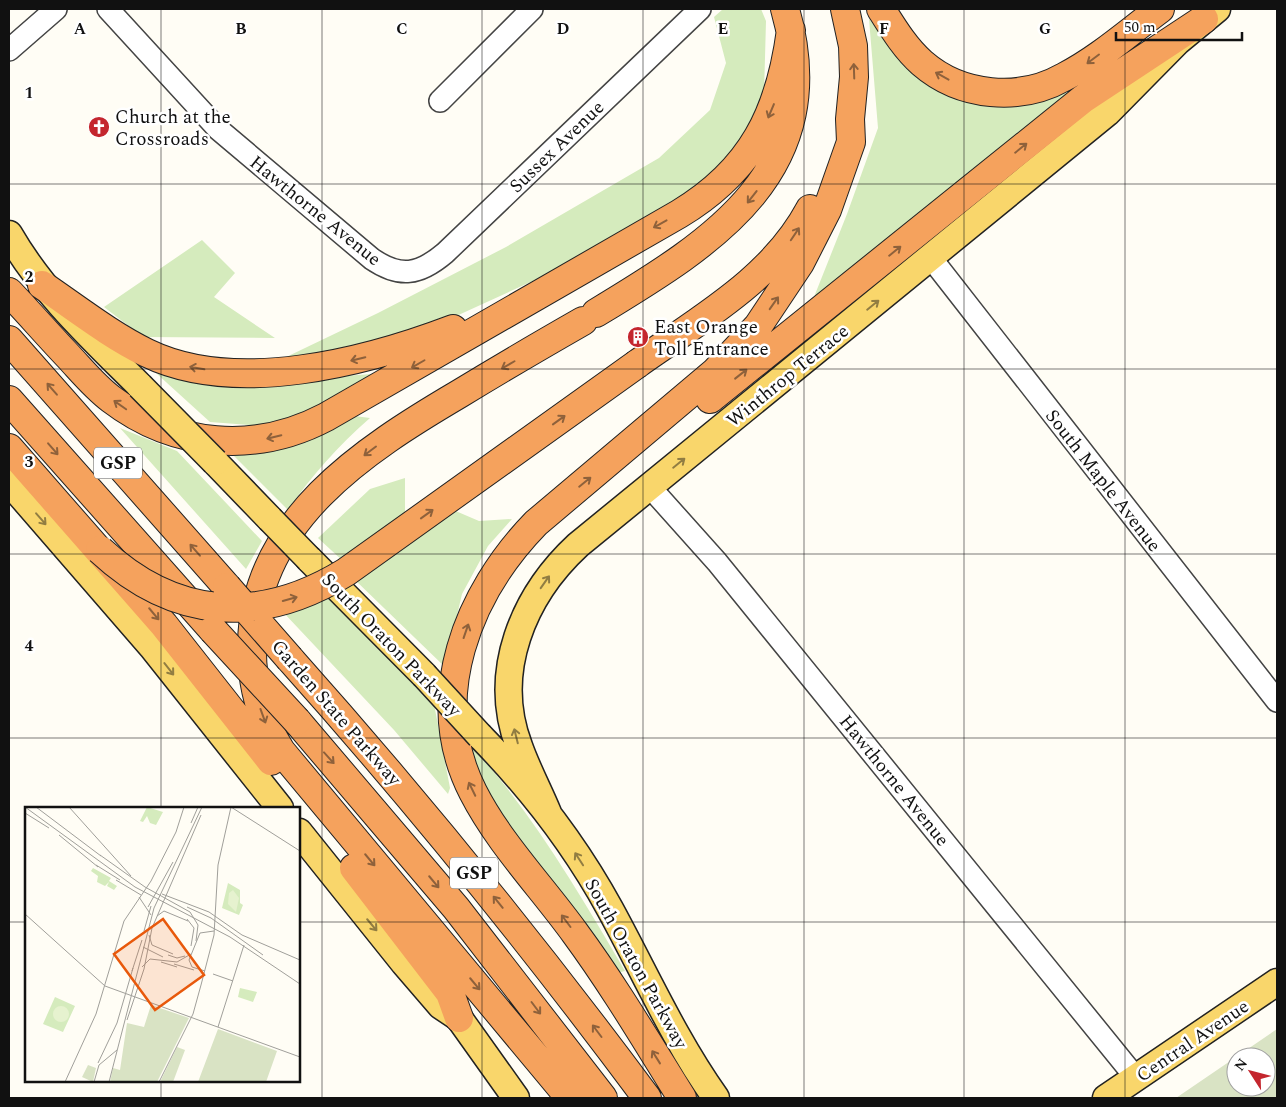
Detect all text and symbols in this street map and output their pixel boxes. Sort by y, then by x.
scale bar [1116,10,1242,42]
text: 50 m [1124,16,1156,39]
text: A [74,17,87,41]
text: B [235,17,247,41]
text: C [396,17,408,41]
text: D [557,17,570,41]
text: E [718,17,728,41]
text: F [879,17,889,41]
text: G [1039,17,1051,41]
one-way arrow [1086,54,1100,64]
one-way arrow [849,63,859,80]
one-way arrow [934,71,949,81]
text: 1 [25,81,33,105]
street label: Sussex Avenue [503,94,611,200]
place label: Church at the Crossroads [115,103,231,154]
one-way arrow [766,103,775,118]
church icon: Church at the Crossroads [87,115,111,139]
one-way arrow [1014,143,1027,154]
street label: Hawthorne Avenue [243,149,387,274]
one-way arrow [746,190,757,203]
one-way arrow [654,220,668,230]
one-way arrow [790,227,800,241]
one-way arrow [888,245,901,256]
text: 2 [25,265,34,289]
one-way arrow [769,296,779,310]
one-way arrow [866,300,879,311]
place label: East Orange Toll Entrance [654,313,769,364]
street label: Winthrop Terrace [720,318,856,435]
building icon: East Orange Toll Entrance [626,325,650,349]
one-way arrow [351,355,367,364]
one-way arrow [411,360,426,369]
one-way arrow [501,361,515,371]
one-way arrow [189,363,205,373]
one-way arrow [734,369,747,380]
one-way arrow [47,383,58,396]
one-way arrow [113,400,127,410]
street label: South Maple Avenue [1038,403,1168,559]
one-way arrow [552,415,566,425]
one-way arrow [266,433,282,442]
one-way arrow [47,443,58,456]
one-way arrow [364,445,377,456]
road number: GSP [94,448,142,478]
text: 3 [25,450,34,474]
one-way arrow [672,457,685,468]
one-way arrow [578,476,591,487]
one-way arrow [420,509,433,520]
one-way arrow [35,512,47,525]
one-way arrow [189,544,201,557]
street label: South Oraton Parkway [314,566,468,724]
one-way arrow [540,575,550,589]
one-way arrow [281,594,297,604]
one-way arrow [149,607,160,620]
one-way arrow [461,623,471,639]
street label: Garden State Parkway [264,633,408,793]
text: 4 [25,634,34,658]
one-way arrow [164,662,175,675]
one-way arrow [259,708,268,723]
street label: Hawthorne Avenue [831,709,956,853]
one-way arrow [511,728,520,744]
one-way arrow [323,751,335,764]
one-way arrow [467,782,477,797]
inset map [25,807,300,1082]
one-way arrow [574,852,584,866]
one-way arrow [365,853,376,866]
road number: GSP [450,858,498,888]
street label: South Oraton Parkway [577,873,695,1055]
one-way arrow [429,875,440,888]
one-way arrow [492,896,503,909]
one-way arrow [561,915,572,928]
one-way arrow [367,919,378,932]
one-way arrow [469,977,480,990]
street label: Central Avenue [1130,993,1255,1090]
one-way arrow [531,1001,541,1015]
one-way arrow [591,1025,602,1038]
north arrow [1226,1047,1276,1097]
one-way arrow [651,1050,661,1064]
text: N [1229,1054,1253,1075]

